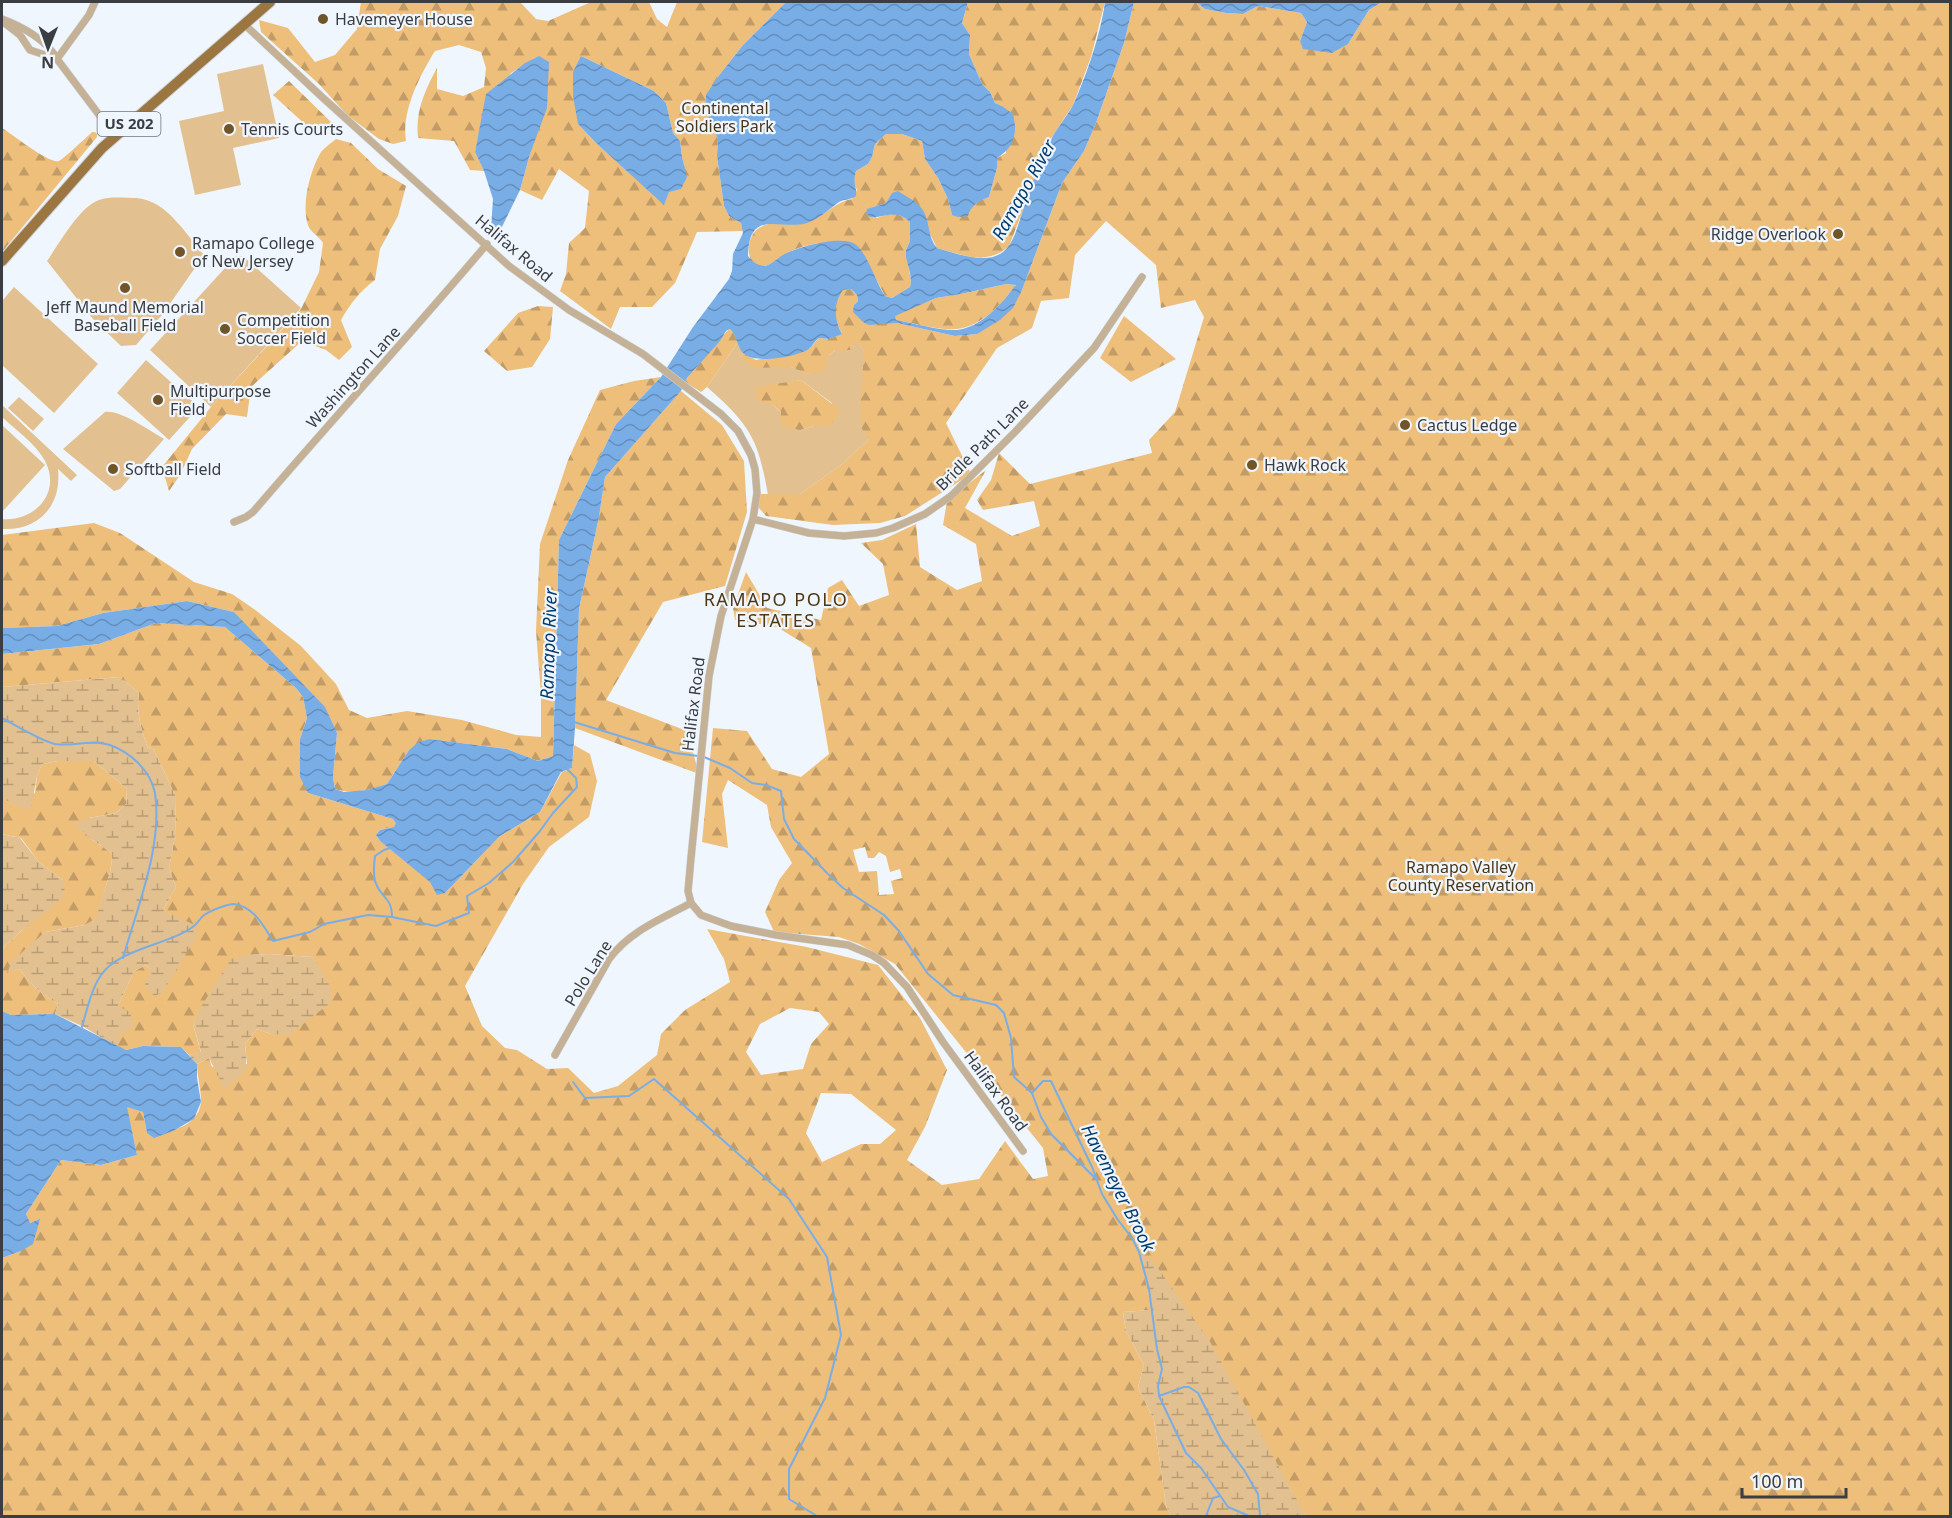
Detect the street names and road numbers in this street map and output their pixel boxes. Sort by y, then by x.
road number: US 202 [98,112,160,136]
street label: Halifax Road [471,209,557,287]
street label: Washington Lane [301,321,405,433]
street label: Bridle Path Lane [931,393,1033,495]
street label: Halifax Road [676,656,710,752]
street label: Polo Lane [559,936,617,1010]
street label: Halifax Road [959,1046,1033,1136]

